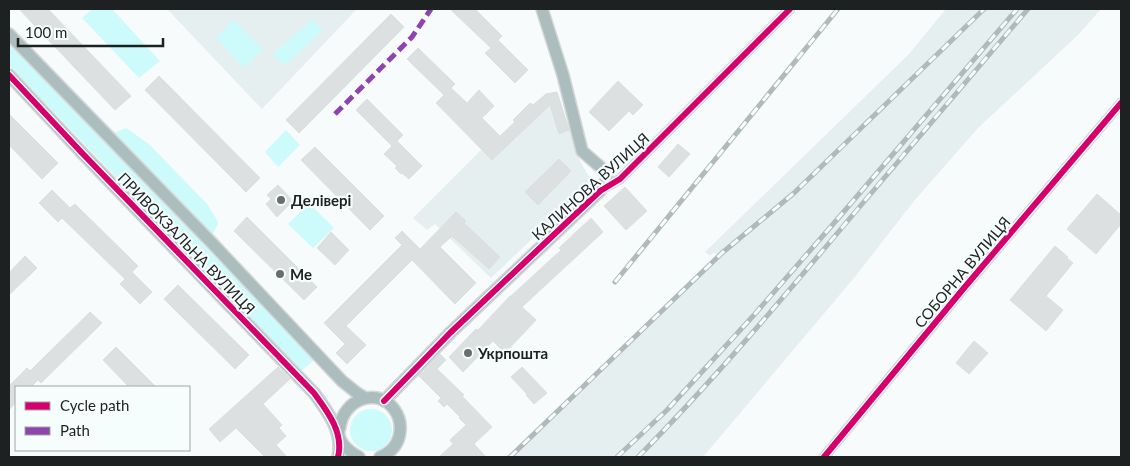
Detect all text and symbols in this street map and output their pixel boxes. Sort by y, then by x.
scale bar [18,15,162,47]
text: 100 m [25,23,67,41]
street label: КАЛИНОВА ВУЛИЦЯ [528,129,652,243]
street label: ПРИВОКЗАЛЬНА ВУЛИЦЯ [115,169,259,317]
place label: Делівері [291,191,352,209]
marker: Делівері [275,194,287,206]
street label: СОБОРНА ВУЛИЦЯ [910,213,1014,331]
place label: Me [290,265,312,283]
marker: Me [274,268,286,280]
place label: Укрпошта [477,344,548,362]
marker: Укрпошта [462,347,474,359]
legend [15,386,190,451]
text: Cycle path [60,396,129,414]
text: Path [60,421,90,439]

